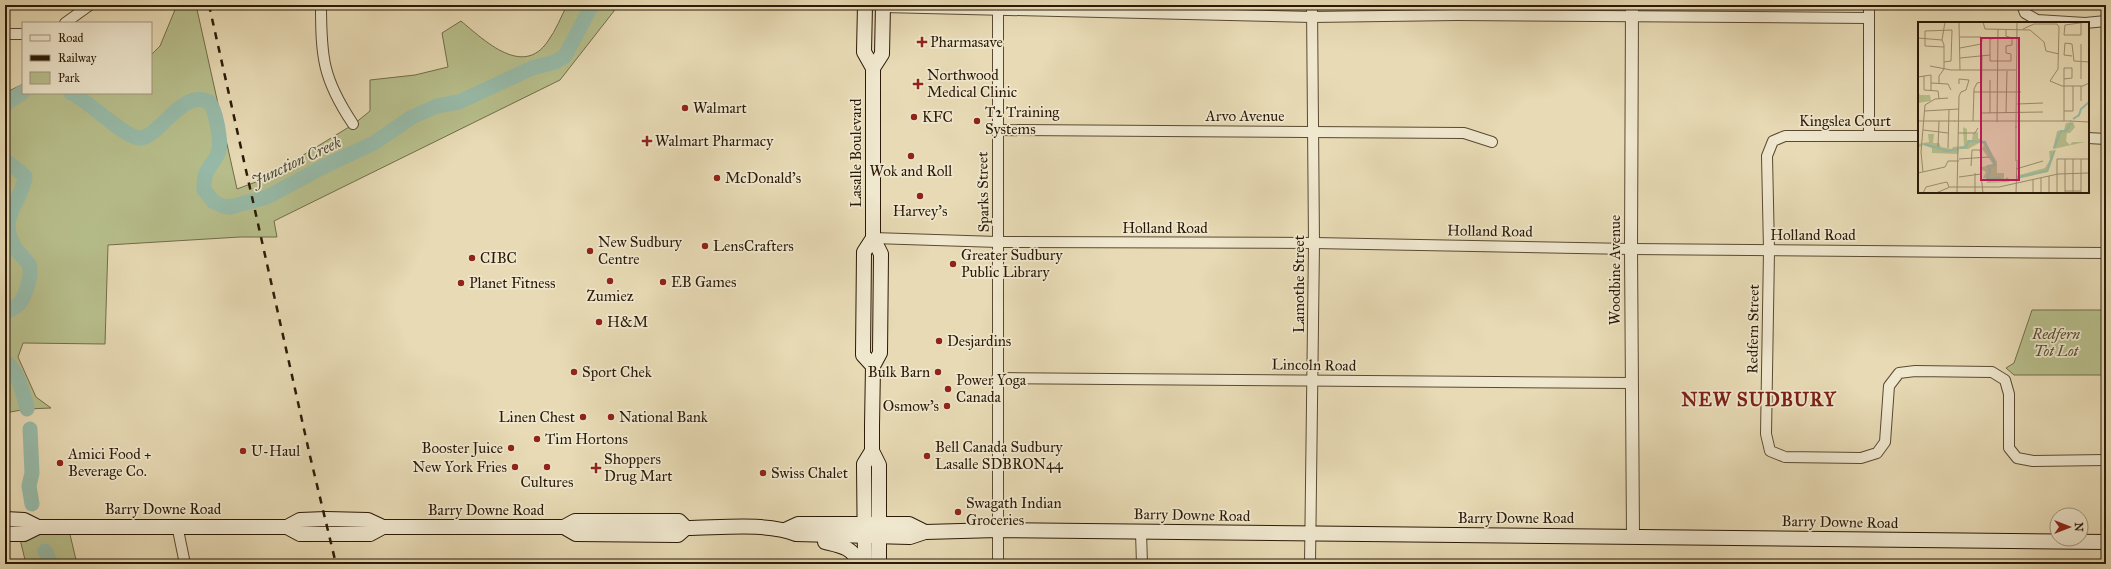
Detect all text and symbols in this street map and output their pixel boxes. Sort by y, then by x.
legend [22,22,152,94]
inset map [1918,22,2089,193]
text: Road [58,31,84,45]
place label: Pharmasave [930,33,1003,51]
marker: Pharmasave [917,37,927,47]
text: Railway [58,51,97,65]
place label: Northwood Medical Clinic [927,66,1017,101]
text: Park [58,71,80,85]
marker: Northwood Medical Clinic [912,78,924,90]
street label: Lasalle Boulevard [847,98,865,208]
place label: Walmart [693,99,747,117]
marker: Walmart [680,103,690,113]
place label: T2 Training Systems [985,103,1060,138]
street label: Arvo Avenue [1205,107,1284,125]
place label: KFC [922,108,953,126]
marker: KFC [909,112,919,122]
street label: Kingslea Court [1799,112,1892,130]
marker: T2 Training Systems [972,116,982,126]
water label: Junction Creek [247,132,344,191]
place label: Walmart Pharmacy [655,132,774,150]
marker: Walmart Pharmacy [642,136,652,146]
marker: Wok and Roll [906,151,916,161]
street label: Sparks Street [973,151,993,233]
place label: Wok and Roll [870,162,953,180]
place label: McDonald's [725,169,801,187]
marker: McDonald's [712,173,722,183]
marker: Harvey's [915,191,925,201]
place label: Harvey's [893,202,947,220]
street label: Woodbine Avenue [1606,215,1624,325]
street label: Holland Road [1122,219,1208,237]
street label: Holland Road [1447,221,1533,241]
street label: Holland Road [1770,226,1856,244]
place label: New Sudbury Centre [598,233,683,268]
street label: Lamothe Street [1290,234,1308,333]
place label: LensCrafters [713,237,794,255]
marker: LensCrafters [700,241,710,251]
marker: New Sudbury Centre [585,246,595,256]
place label: Greater Sudbury Public Library [961,246,1063,281]
place label: CIBC [480,249,517,267]
marker: CIBC [467,253,477,263]
marker: Greater Sudbury Public Library [948,259,958,269]
place label: EB Games [671,273,736,291]
place label: Planet Fitness [469,274,555,292]
marker: Zumiez [605,276,615,286]
marker: EB Games [658,277,668,287]
marker: Planet Fitness [456,278,466,288]
street label: Redfern Street [1743,283,1763,374]
place label: Zumiez [586,287,634,305]
place label: H&M [607,313,648,331]
marker: H&M [594,317,604,327]
park label: Redfern Tot Lot [2031,325,2080,360]
place label: Desjardins [947,332,1011,350]
marker: Desjardins [934,336,944,346]
street label: Lincoln Road [1272,355,1357,375]
place label: Sport Chek [582,363,652,381]
place label: Bulk Barn [868,363,930,381]
marker: Sport Chek [569,367,579,377]
marker: Bulk Barn [933,367,943,377]
place label: Power Yoga Canada [956,371,1027,406]
marker: Power Yoga Canada [943,384,953,394]
district label: NEW SUDBURY [1681,388,1837,411]
place label: Osmow's [883,397,939,415]
marker: Osmow's [942,401,952,411]
place label: Linen Chest [499,408,576,426]
place label: National Bank [619,408,708,426]
marker: Linen Chest [578,412,588,422]
marker: National Bank [606,412,616,422]
place label: Tim Hortons [545,430,628,448]
marker: Tim Hortons [532,434,542,444]
place label: Bell Canada Sudbury Lasalle SDBRON44 [935,438,1064,473]
place label: Booster Juice [421,439,503,458]
place label: U-Haul [251,442,301,460]
marker: Booster Juice [506,443,516,453]
place label: Amici Food + Beverage Co. [67,445,152,480]
marker: U-Haul [238,446,248,456]
place label: Shoppers Drug Mart [604,450,673,485]
marker: Bell Canada Sudbury Lasalle SDBRON44 [922,451,932,461]
marker: Amici Food + Beverage Co. [55,458,65,468]
place label: New York Fries [413,458,507,476]
marker: New York Fries [510,462,520,472]
marker: Cultures [542,462,552,472]
marker: Shoppers Drug Mart [591,463,601,473]
place label: Swiss Chalet [771,464,849,482]
marker: Swiss Chalet [758,468,768,478]
place label: Cultures [521,473,573,491]
place label: Swagath Indian Groceries [966,494,1062,529]
street label: Barry Downe Road [105,500,222,518]
street label: Barry Downe Road [428,501,545,519]
street label: Barry Downe Road [1134,505,1251,525]
marker: Swagath Indian Groceries [953,507,963,517]
north arrow [2049,507,2089,547]
street label: Barry Downe Road [1458,509,1575,527]
street label: Barry Downe Road [1782,512,1899,532]
text: N [2072,522,2085,532]

